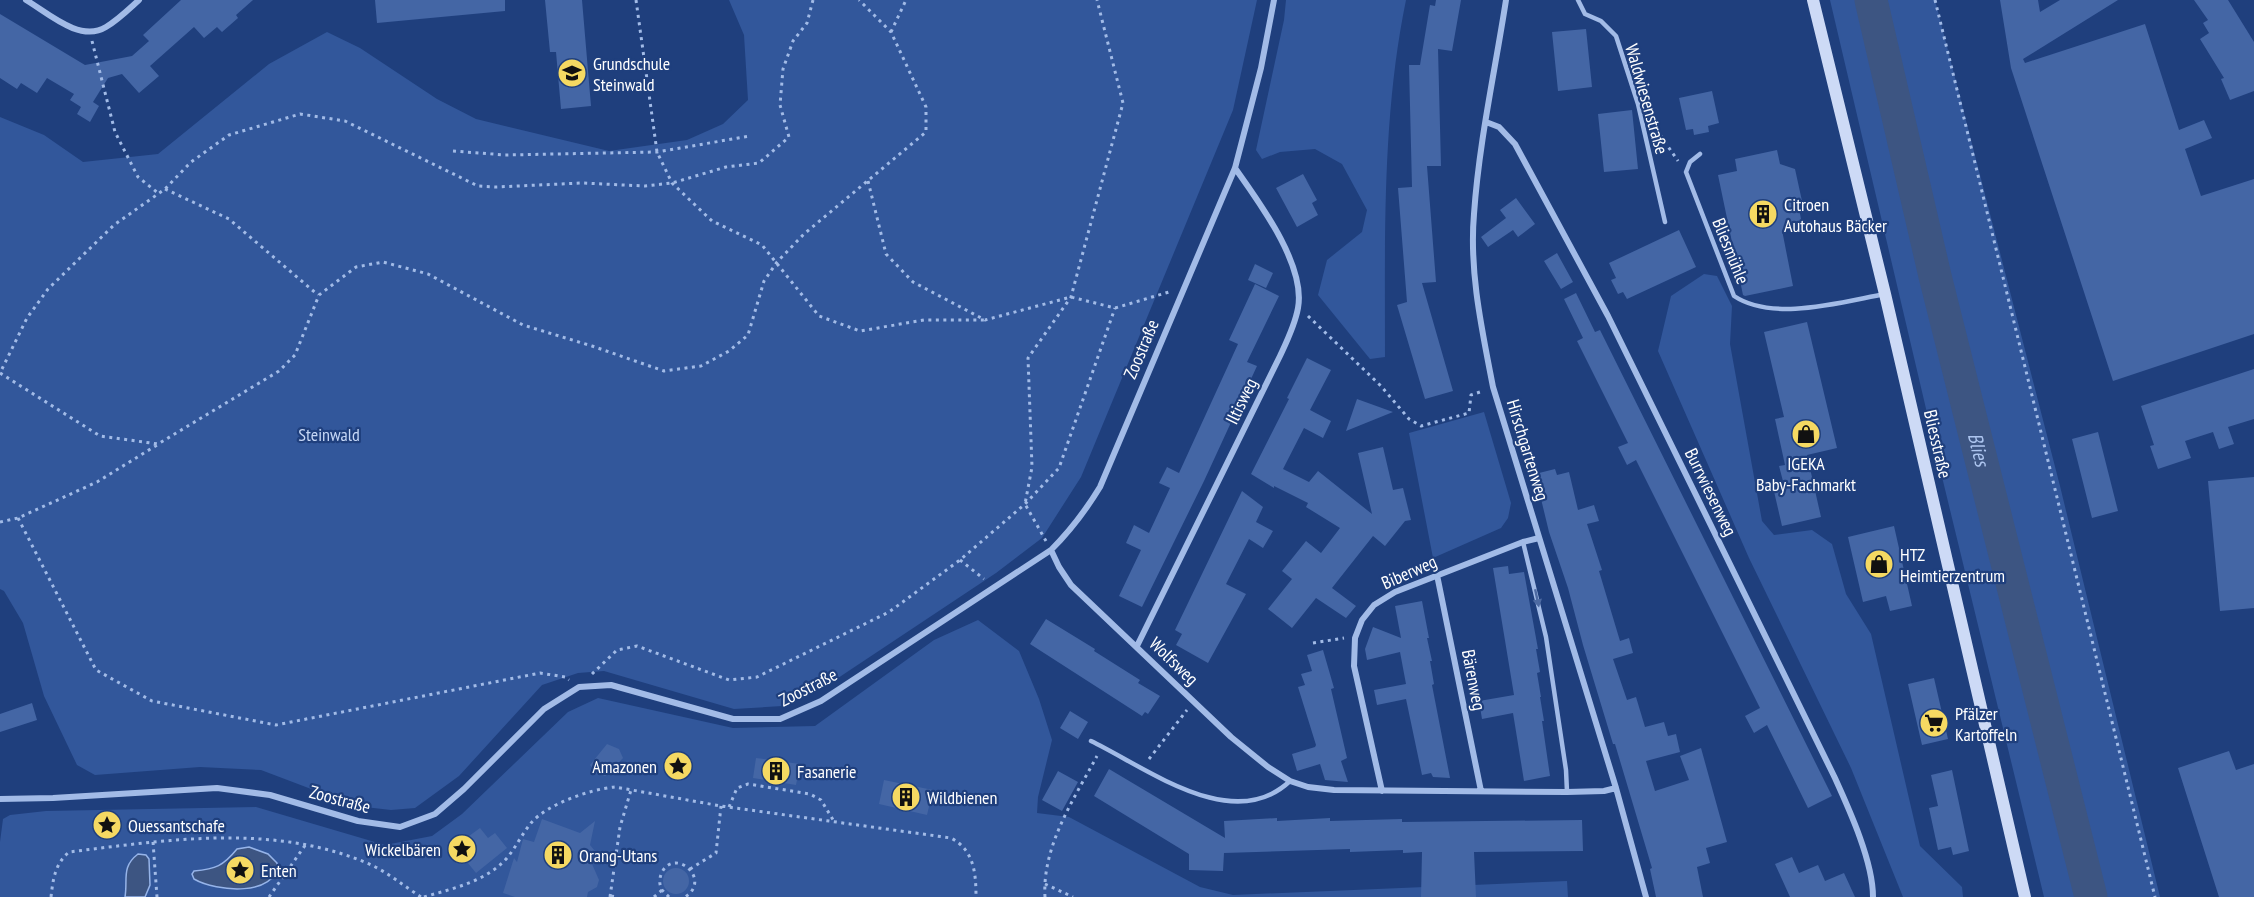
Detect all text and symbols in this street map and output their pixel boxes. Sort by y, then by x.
street label: Waldwiesenstraße [1620,41,1674,157]
place label: Grundschule Steinwald [593,52,670,96]
school or university icon: Grundschule Steinwald [556,57,588,89]
place label: Citroen Autohaus Bäcker [1784,193,1887,237]
building icon: Citroen Autohaus Bäcker [1747,198,1779,230]
street label: Bliesmühle [1707,215,1755,287]
street label: Zoostraße [1118,316,1164,382]
street label: Iltisweg [1220,374,1262,428]
street label: Hirschgartenweg [1502,396,1554,504]
street label: Bliesstraße [1919,408,1957,480]
shop icon: IGEKA Baby-Fachmarkt [1790,418,1822,450]
park label: Steinwald [298,423,360,446]
water label: Blies [1962,430,1996,471]
street label: Burrwiesenweg [1680,444,1742,540]
place label: IGEKA Baby-Fachmarkt [1756,452,1856,496]
place label: HTZ Heimtierzentrum [1900,543,2005,587]
shop icon: HTZ Heimtierzentrum [1863,548,1895,580]
street label: Biberweg [1378,550,1440,594]
one-way arrow [1533,589,1543,608]
street label: Wolfsweg [1145,632,1203,690]
street label: Bärenweg [1457,648,1491,712]
street label: Zoostraße [775,663,841,711]
place label: Pfälzer Kartoffeln [1955,702,2017,746]
supermarket icon: Pfälzer Kartoffeln [1918,707,1950,739]
place icon: Amazonen [662,750,694,782]
place label: Amazonen [592,755,657,778]
building icon: Fasanerie [760,755,792,787]
place label: Fasanerie [797,760,857,783]
street label: Zoostraße [307,780,373,818]
building icon: Wildbienen [890,781,922,813]
place label: Wildbienen [927,786,997,809]
place icon: Ouessantschafe [91,809,123,841]
place label: Ouessantschafe [128,814,225,837]
place icon: Wickelbären [446,833,478,865]
place label: Wickelbären [365,838,441,861]
building icon: Orang-Utans [542,839,574,871]
place label: Orang-Utans [579,844,657,867]
place icon: Enten [224,854,256,886]
place label: Enten [261,859,297,882]

